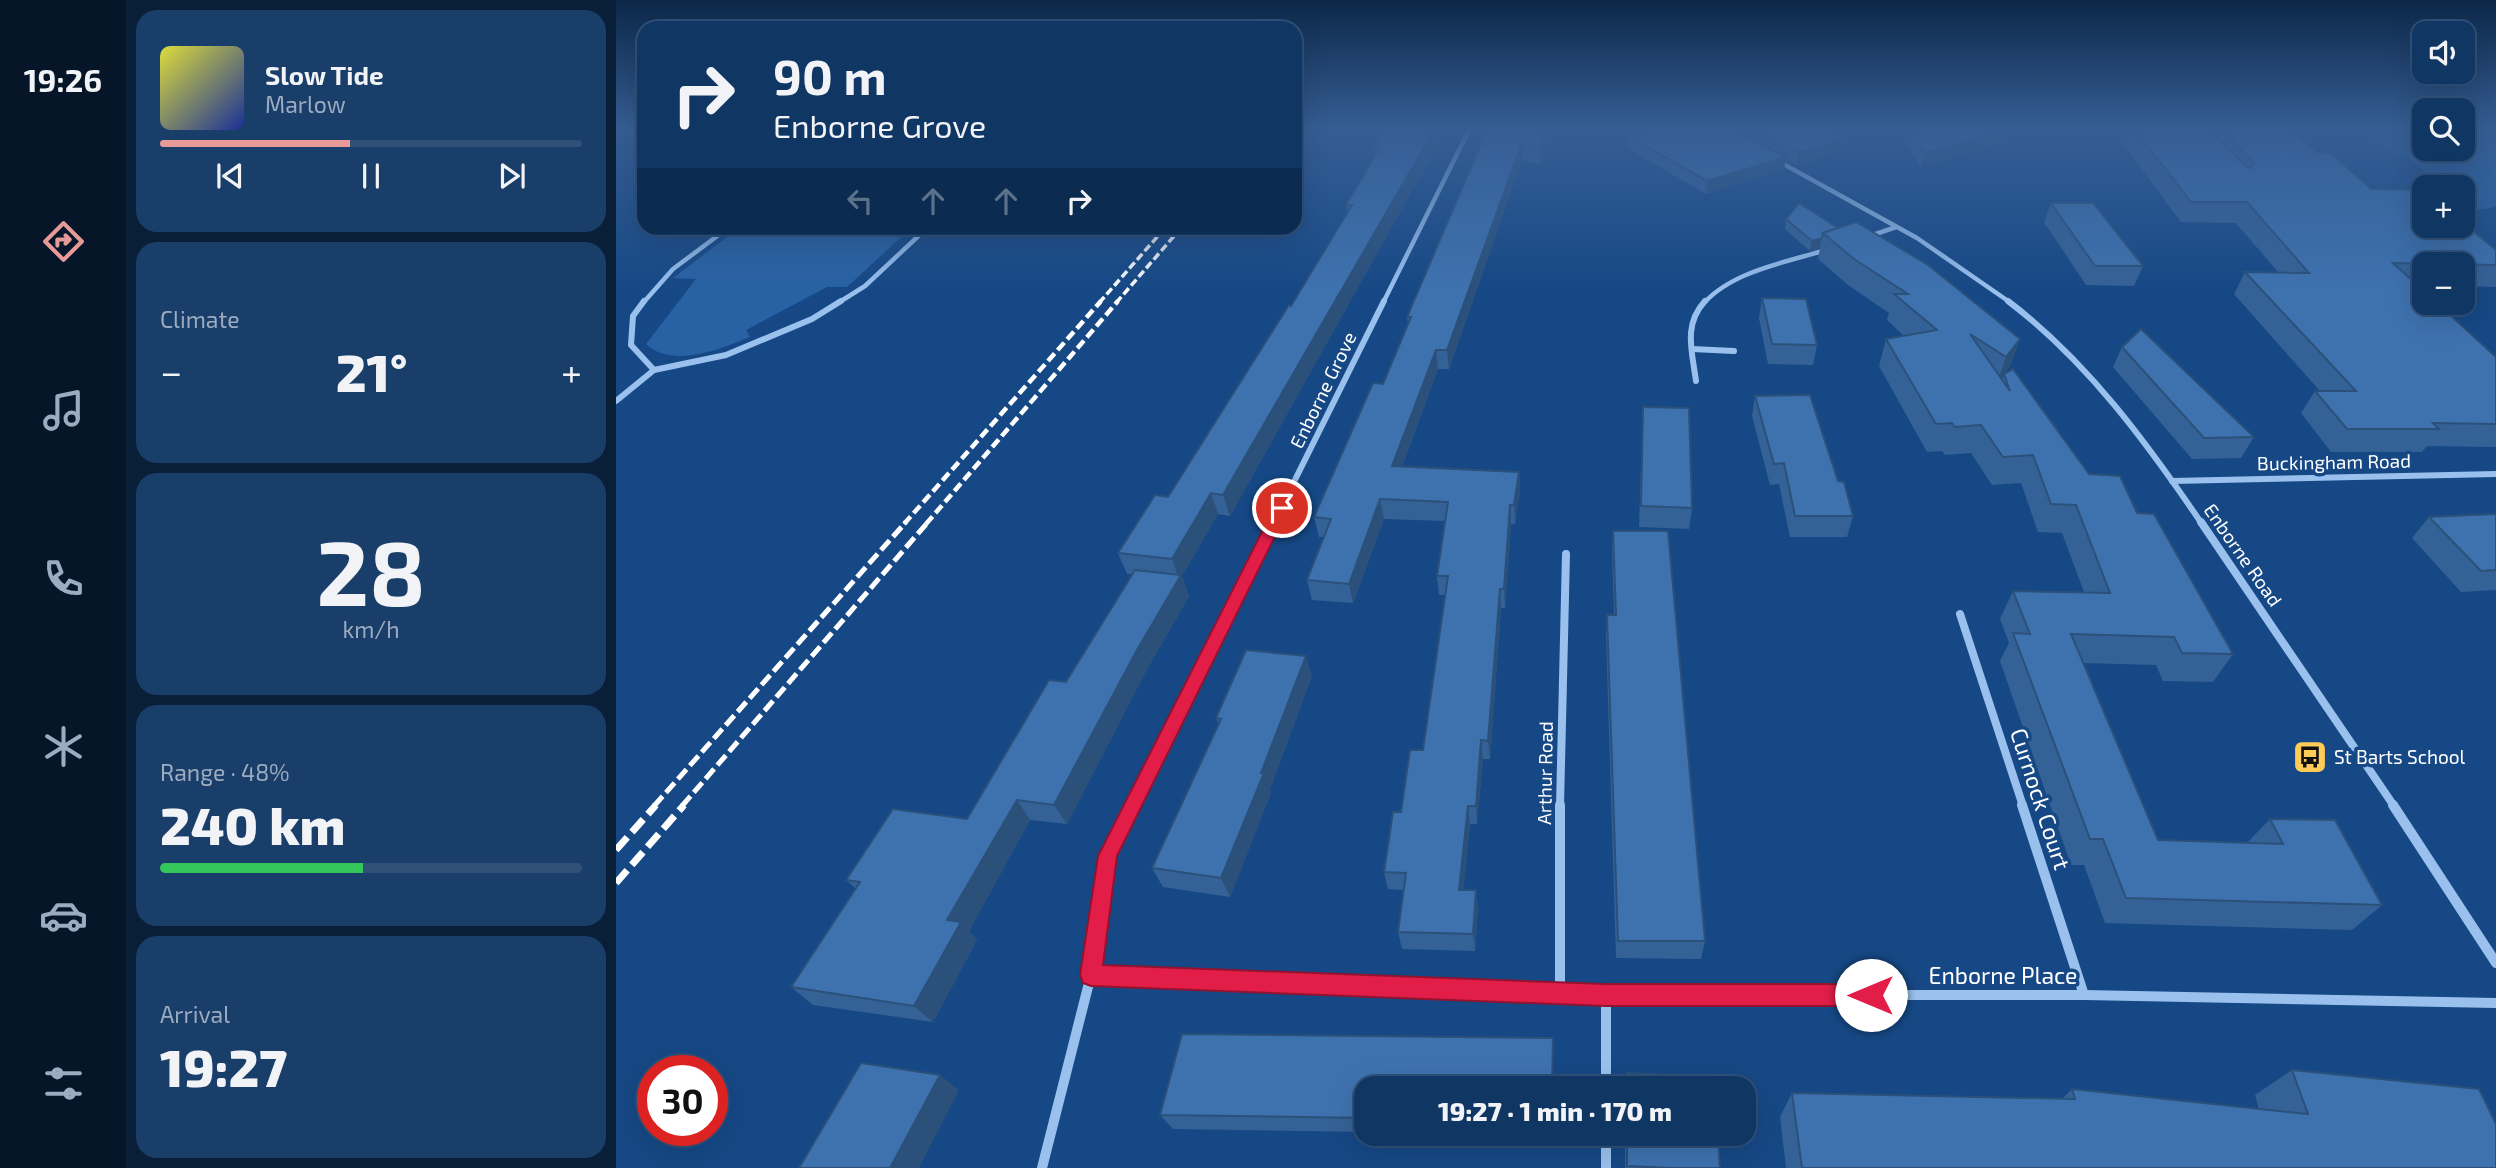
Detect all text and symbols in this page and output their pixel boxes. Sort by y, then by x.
map controls [2412,21,2475,315]
button: sound [2412,21,2475,84]
text: 90 m [773,46,887,105]
icon: right [658,49,749,140]
text: Slow Tide [265,59,384,90]
text: 19:26 [24,60,102,98]
text: Marlow [265,90,346,118]
button: search [2412,98,2475,161]
text: Enborne Grove [773,106,986,144]
icon: previous [211,157,249,195]
icon: pause [352,157,390,195]
icon: next [493,157,531,195]
button: + [2412,175,2475,238]
icon: left [841,182,879,220]
icon: ahead [914,182,952,220]
icon: ahead [987,182,1025,220]
icon: right [1060,182,1098,220]
icon: directions [39,217,88,266]
button: − [2412,252,2475,315]
text: Climate [160,305,240,333]
street label: Enborne Grove [1284,328,1361,452]
text: 21° [336,340,407,402]
text: − [160,348,182,394]
text: + [561,348,582,394]
icon: music [39,386,88,435]
street label: Buckingham Road [2257,449,2411,474]
pin [1252,478,1312,538]
icon: arrive [1263,489,1301,527]
street label: Enborne Road [2200,499,2287,611]
text: 28 [316,515,426,624]
icon: phone [39,554,88,603]
text: km/h [342,615,400,643]
street label: Arthur Road [1532,721,1557,825]
icon: climate [39,722,88,771]
street label: Curnock Court [2005,724,2077,873]
bus stop icon: St Barts School [2291,738,2329,776]
place label: St Barts School [2334,745,2466,768]
text: Range · 48% [160,758,290,786]
text: 240 km [160,793,346,855]
icon: car [39,891,88,940]
position arrow [1834,958,1908,1032]
street label: Enborne Place [1929,961,2077,989]
text: Arrival [160,1000,230,1028]
text: 19:27 [160,1035,287,1097]
speed limit sign: 30 [637,1055,728,1146]
icon: filters [39,1059,88,1108]
text: 19:27 · 1 min · 170 m [1438,1095,1672,1126]

